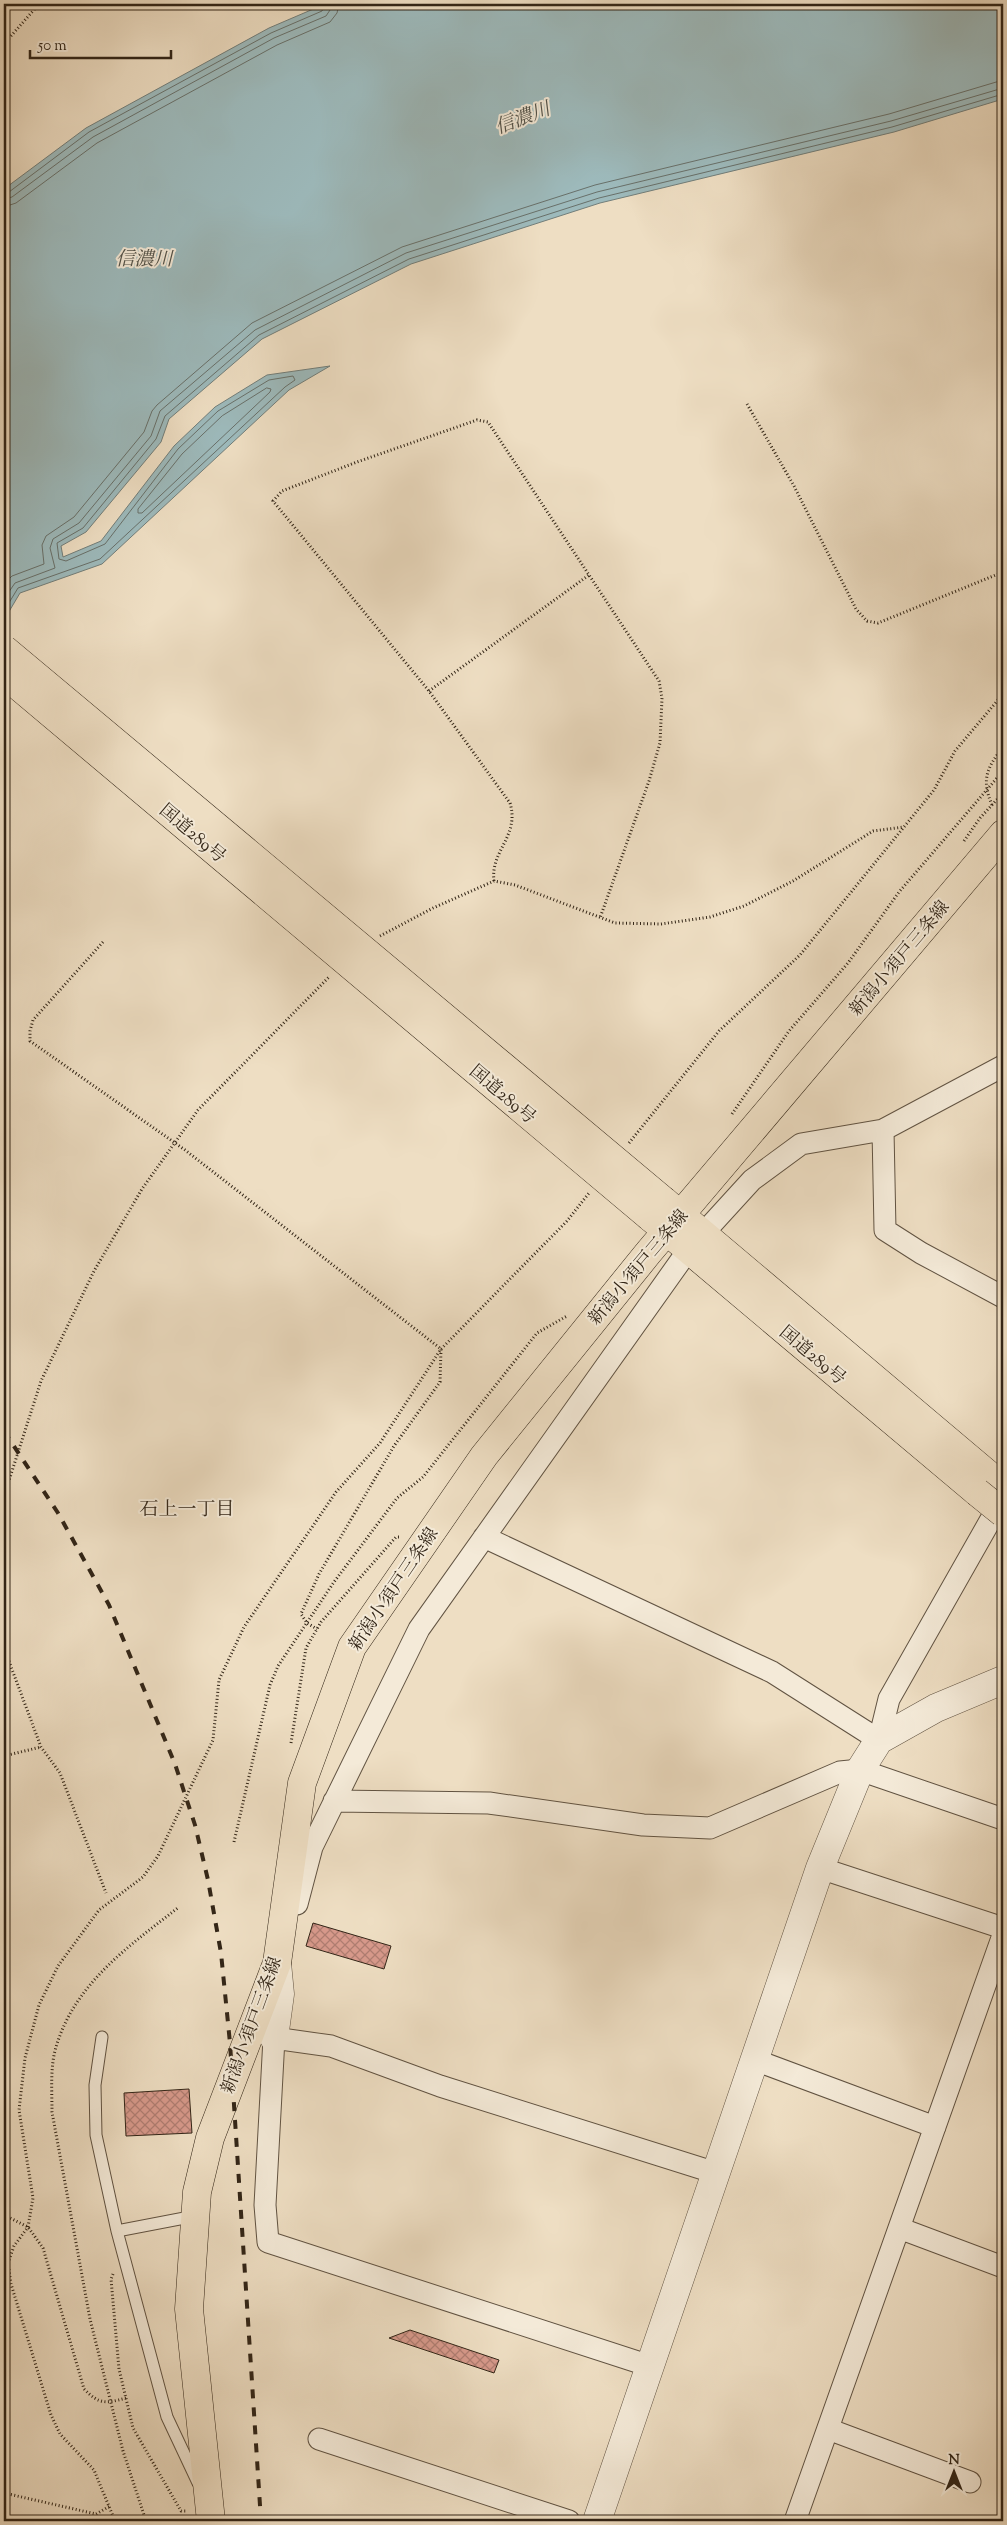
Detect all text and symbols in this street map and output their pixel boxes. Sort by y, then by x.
scale bar [30,28,171,60]
text: 50 m [37,36,67,57]
water label: 信濃川 [491,96,556,142]
water label: 信濃川 [115,247,174,274]
street label: 国道289号 [153,799,231,870]
street label: 新潟小須戸三条線 [844,896,957,1023]
street label: 国道289号 [463,1060,541,1131]
street label: 新潟小須戸三条線 [583,1205,696,1332]
street label: 国道289号 [773,1321,851,1392]
district label: 石上一丁目 [139,1497,235,1524]
street label: 新潟小須戸三条線 [344,1523,446,1657]
street label: 新潟小須戸三条線 [216,1954,290,2098]
north arrow [930,2448,980,2498]
text: N [948,2451,960,2471]

